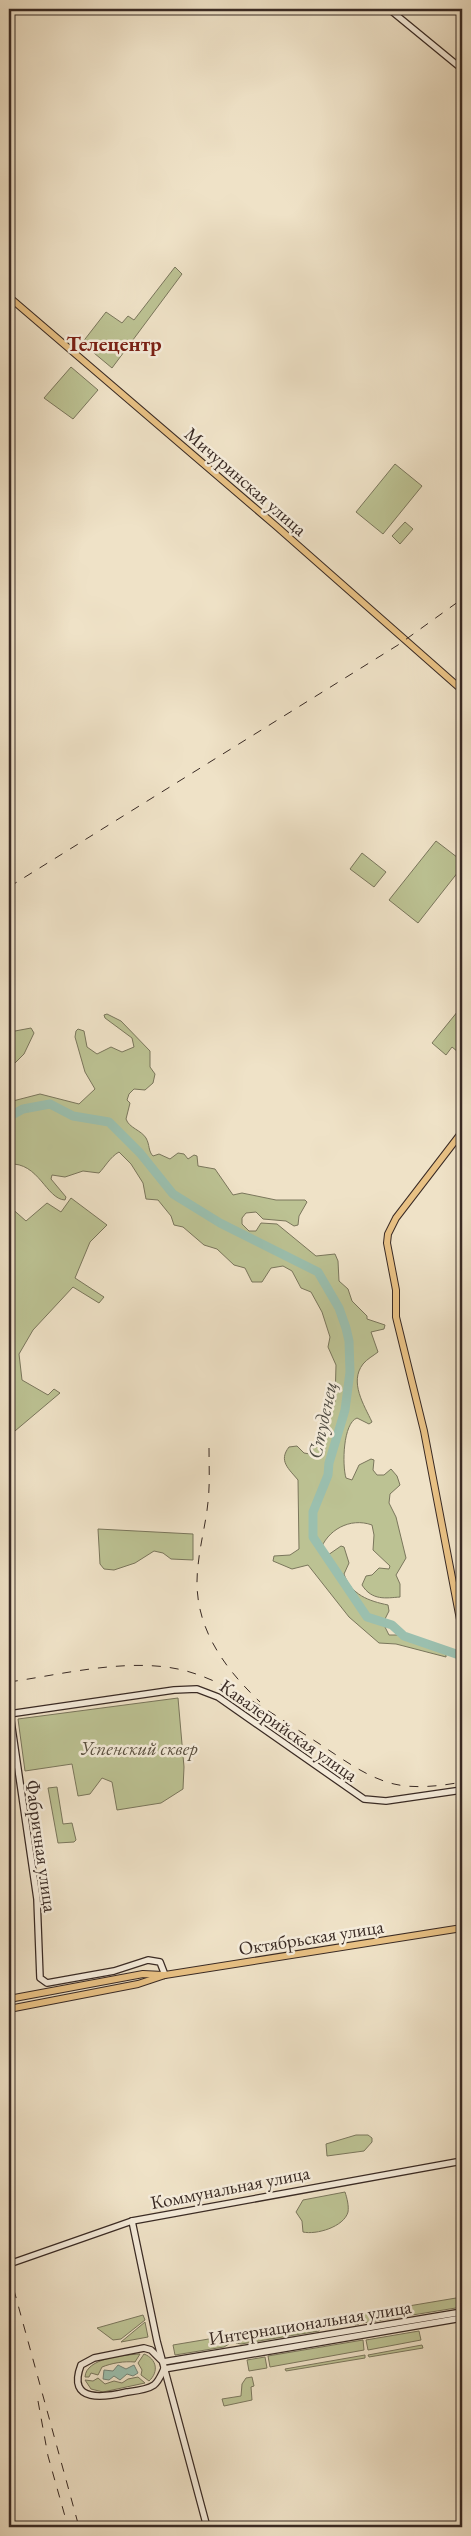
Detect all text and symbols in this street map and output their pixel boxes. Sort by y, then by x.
district label: Телецентр [66,330,162,357]
street label: Мичуринская улица [179,421,312,542]
water label: Студенец [301,1379,343,1461]
street label: Кавалерийская улица [215,1673,363,1788]
park label: Успенский сквер [80,1736,198,1761]
street label: Фабричная улица [20,1778,63,1914]
street label: Октябрьская улица [237,1914,386,1961]
street label: Коммунальная улица [148,2160,312,2215]
street label: Интернациональная улица [207,2294,414,2351]

